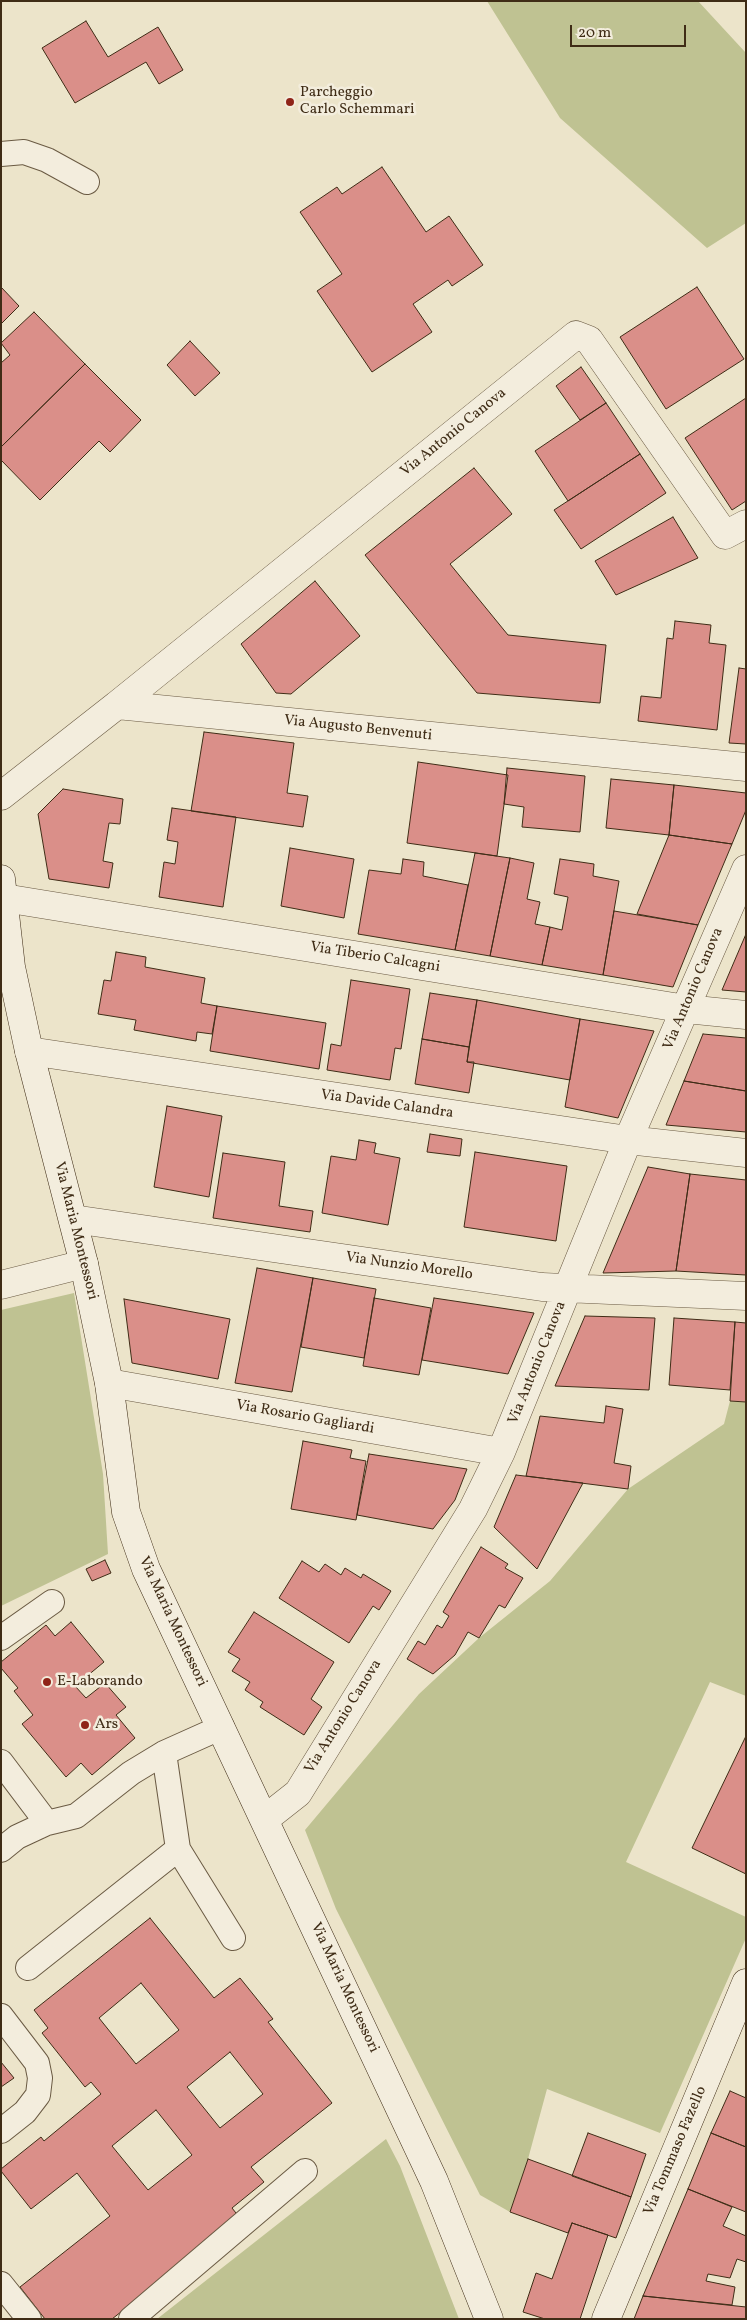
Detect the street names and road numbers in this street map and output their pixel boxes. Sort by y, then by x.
street label: Via Antonio Canova [397,385,511,481]
street label: Via Augusto Benvenuti [283,712,433,746]
street label: Via Antonio Canova [660,925,728,1053]
street label: Via Tiberio Calcagni [309,939,441,977]
street label: Via Davide Calandra [319,1087,455,1123]
street label: Via Maria Montessori [49,1160,101,1302]
street label: Via Nunzio Morello [344,1249,474,1285]
street label: Via Antonio Canova [505,1299,571,1427]
street label: Via Rosario Gagliardi [235,1397,375,1439]
street label: Via Maria Montessori [134,1554,210,1690]
street label: Via Antonio Canova [302,1657,386,1777]
street label: Via Maria Montessori [306,1920,382,2056]
street label: Via Tommaso Fazello [641,2084,711,2218]

